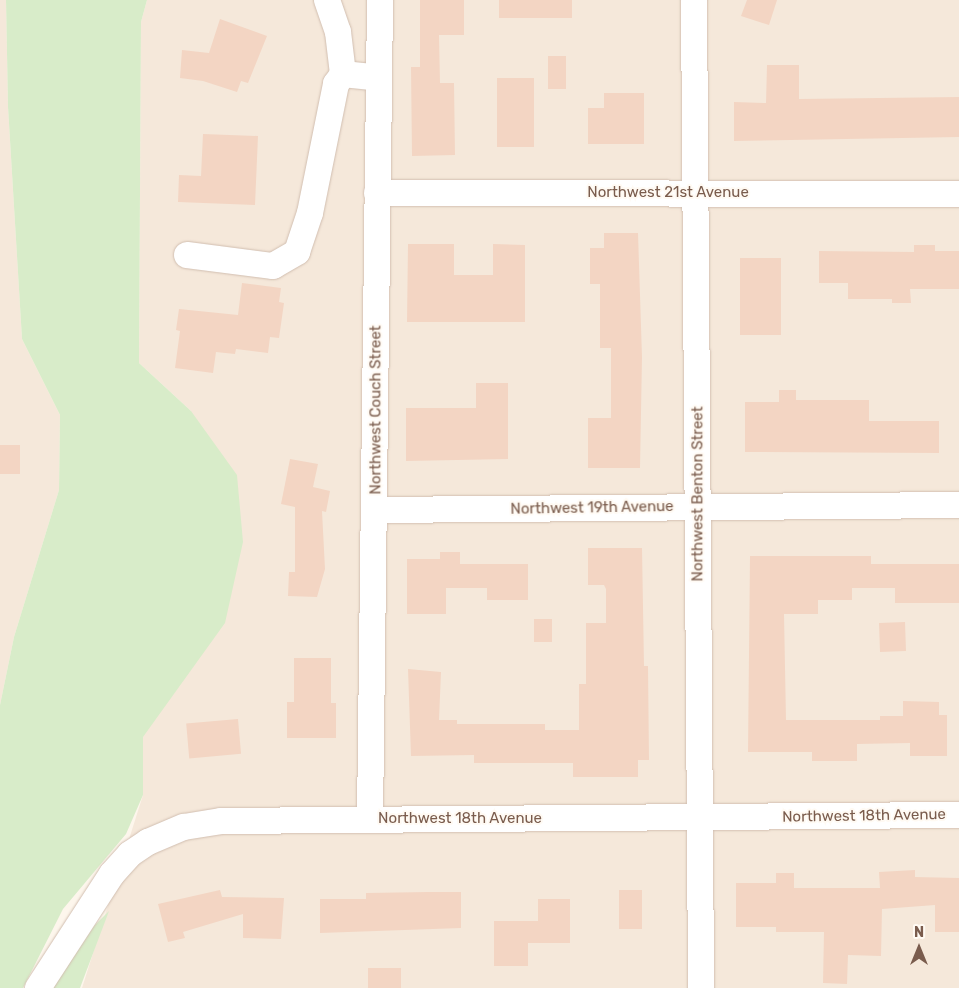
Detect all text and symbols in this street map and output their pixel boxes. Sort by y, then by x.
street label: Northwest 21st Avenue [587,184,749,202]
street label: Northwest Couch Street [367,325,385,495]
street label: Northwest Benton Street [689,406,707,582]
street label: Northwest 19th Avenue [510,498,674,518]
street label: Northwest 18th Avenue [782,806,946,826]
street label: Northwest 18th Avenue [378,810,542,828]
north arrow [894,923,944,973]
text: N [914,924,924,941]

